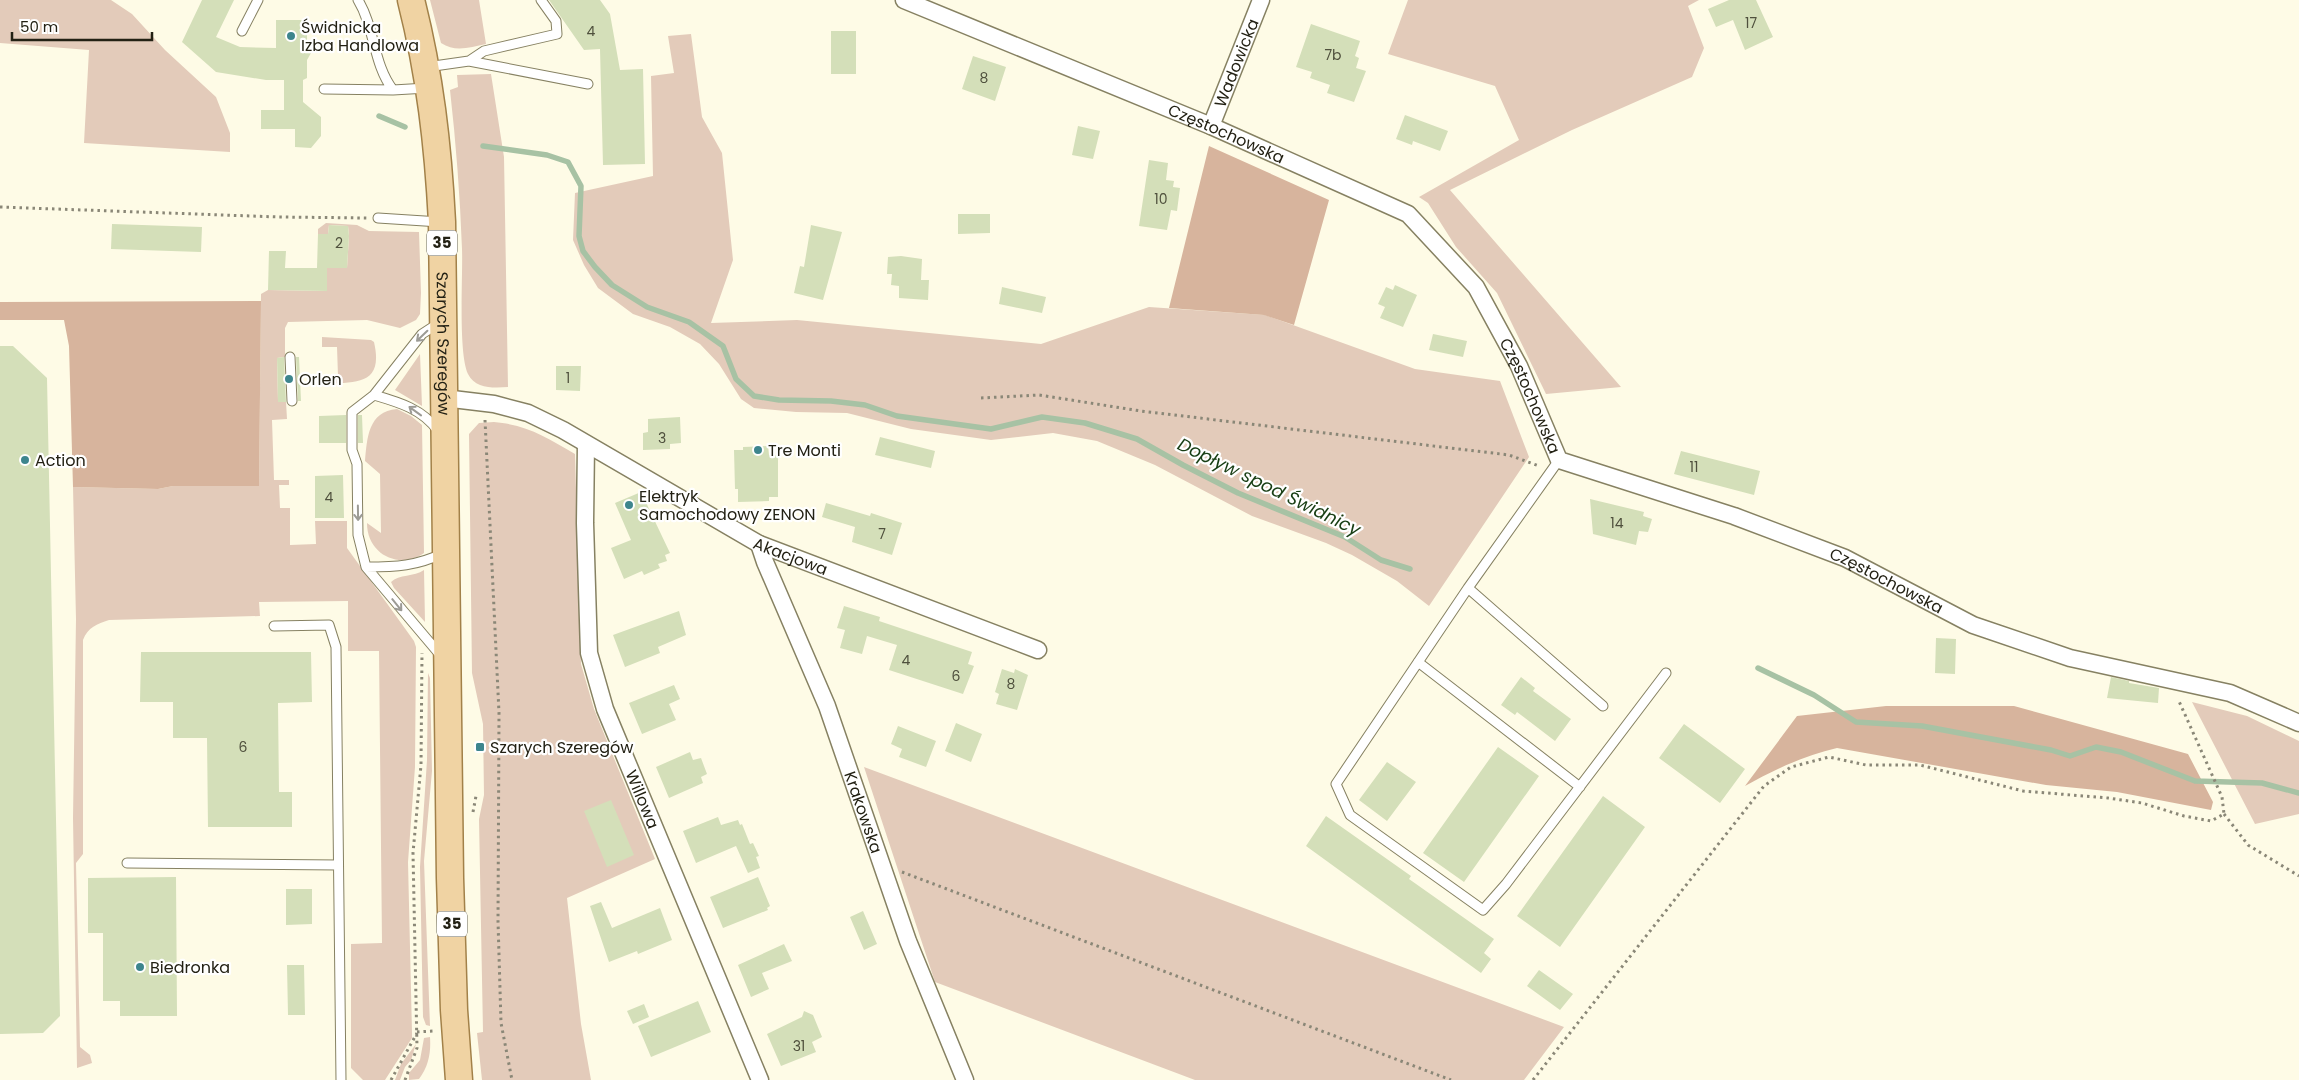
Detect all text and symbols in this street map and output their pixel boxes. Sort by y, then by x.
scale bar [12,10,152,42]
house number: 17 [1745,13,1757,33]
street label: Wadowicka [1209,15,1264,111]
text: 50 m [20,16,58,37]
place label: Świdnicka Izba Handlowa [301,16,419,57]
house number: 4 [587,21,596,41]
marker: Świdnicka Izba Handlowa [285,30,297,42]
house number: 7b [1324,45,1342,65]
house number: 8 [980,68,989,88]
street label: Częstochowska [1165,99,1288,169]
house number: 10 [1154,189,1168,209]
road number: 35 [427,230,457,256]
house number: 2 [335,233,343,253]
street label: Szarych Szeregów [431,272,455,415]
one-way arrow [416,330,428,342]
street label: Częstochowska [1494,334,1566,457]
place label: Orlen [299,368,342,391]
house number: 1 [566,368,570,388]
marker: Orlen [283,373,295,385]
one-way arrow [408,406,422,416]
house number: 3 [658,428,666,448]
water label: Dopływ spod Świdnicy [1174,431,1366,542]
place label: Tre Monti [768,439,841,462]
marker: Tre Monti [752,444,764,456]
place label: Action [35,449,86,472]
marker: Action [19,454,31,466]
house number: 11 [1690,457,1698,477]
place label: Elektryk Samochodowy ZENON [639,485,816,526]
house number: 4 [325,487,334,507]
marker: Elektryk Samochodowy ZENON [623,499,635,511]
one-way arrow [353,504,363,520]
house number: 14 [1610,513,1624,533]
house number: 7 [878,524,886,544]
street label: Akacjowa [750,532,831,581]
street label: Częstochowska [1826,542,1947,619]
one-way arrow [392,598,403,611]
house number: 4 [902,650,911,670]
house number: 6 [952,666,961,686]
house number: 8 [1007,674,1016,694]
place label: Szarych Szeregów [490,736,633,759]
house number: 6 [239,737,248,757]
marker: Szarych Szeregów [474,741,486,753]
street label: Willowa [620,766,665,832]
street label: Krakowska [838,768,888,856]
road number: 35 [437,912,467,936]
place label: Biedronka [150,956,230,979]
marker: Biedronka [134,961,146,973]
house number: 31 [793,1036,805,1056]

